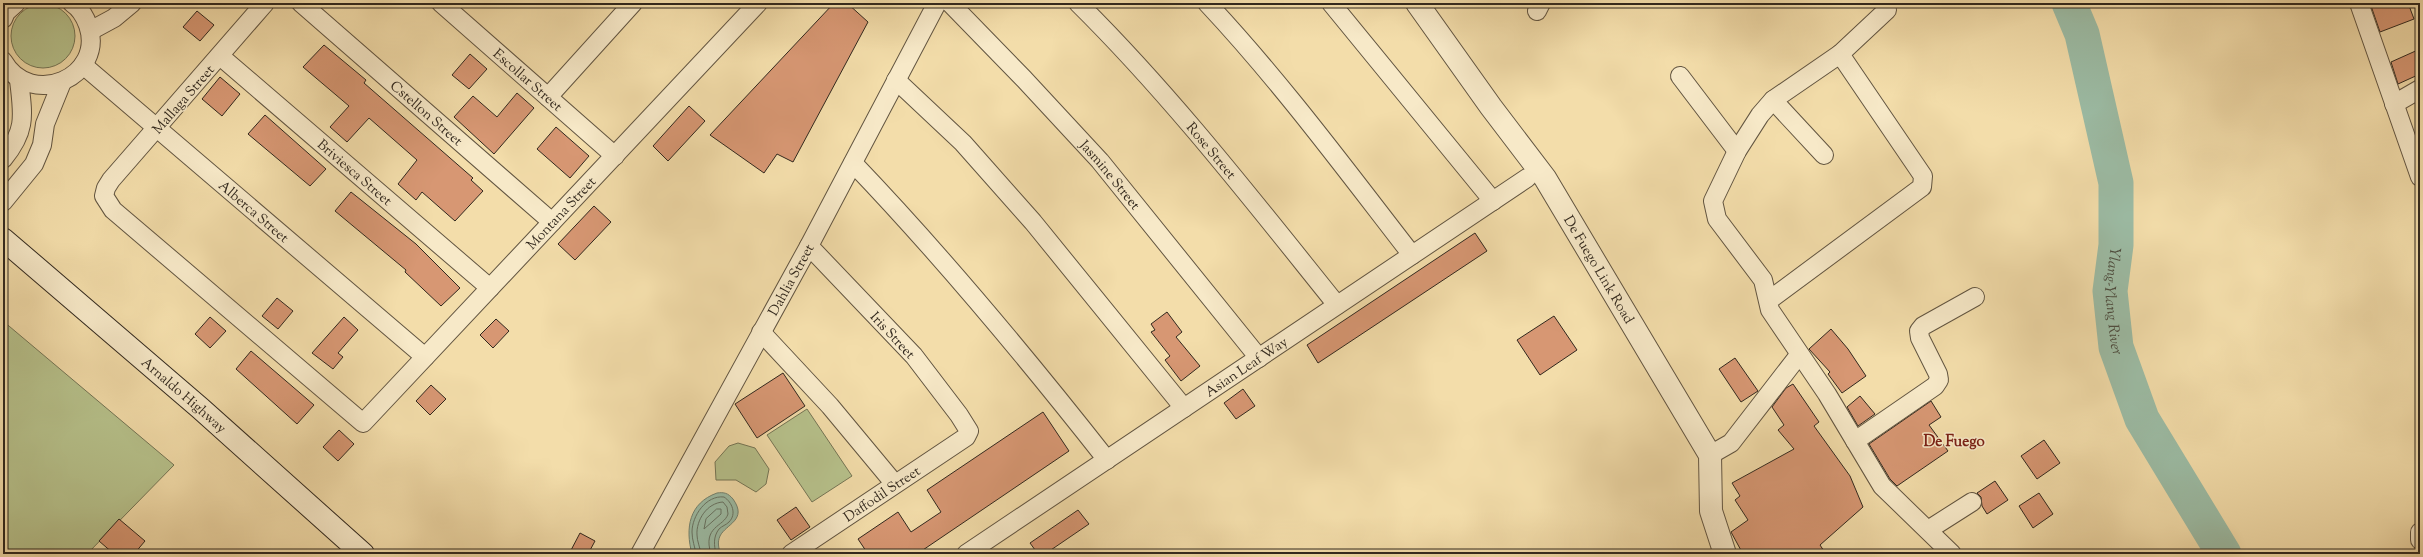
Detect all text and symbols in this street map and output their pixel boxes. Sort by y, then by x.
street label: Escollar Street [488,45,566,117]
street label: Mallaga Street [149,61,220,139]
street label: Cstellon Street [385,77,466,152]
street label: Rose Street [1180,119,1240,185]
street label: Briviesca Street [312,136,396,212]
street label: Jasmine Street [1073,136,1144,215]
street label: Montana Street [523,173,602,255]
street label: Alberca Street [213,177,292,249]
street label: De Fuego Link Road [1558,212,1638,328]
street label: Dahlia Street [764,241,820,320]
water label: Ylang-Ylang River [2097,246,2127,359]
street label: Iris Street [864,308,919,365]
street label: Asian Leaf Way [1202,333,1292,403]
street label: Arnaldo Highway [136,354,230,439]
district label: De Fuego [1923,432,1985,453]
street label: Daffodil Street [840,462,925,528]

